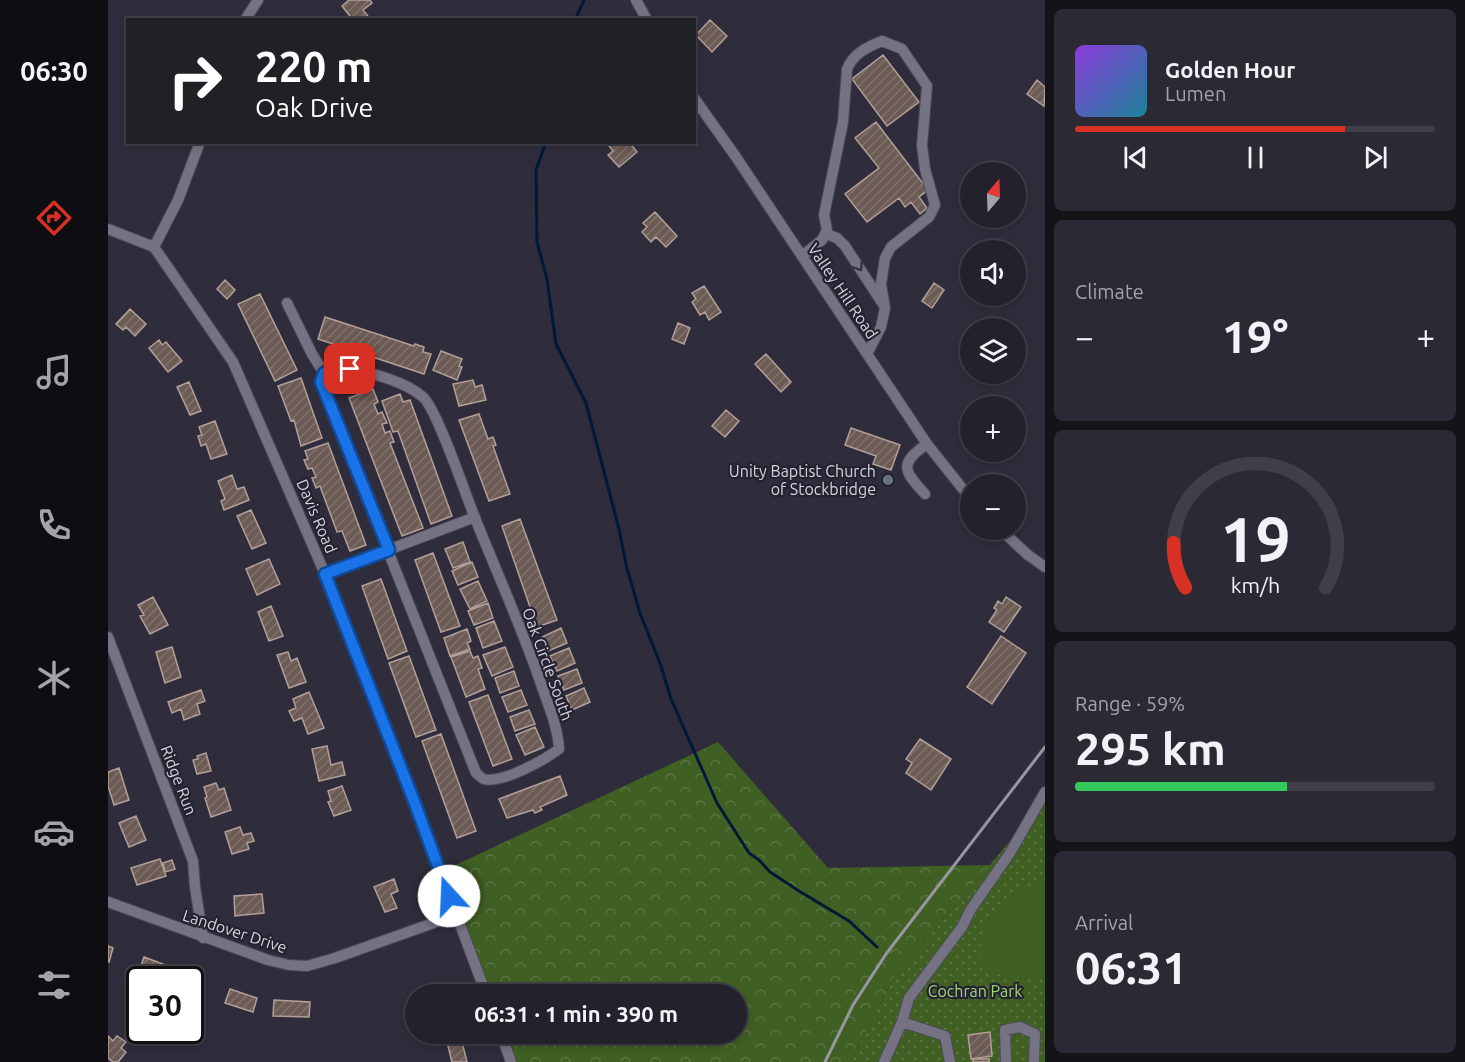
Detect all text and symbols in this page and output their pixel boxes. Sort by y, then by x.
icon: right [156,42,234,120]
text: 220 m [255,43,372,90]
text: 06:30 [20,56,88,86]
text: Golden Hour [1165,57,1295,82]
text: Lumen [1165,82,1226,105]
text: Oak Drive [255,92,373,122]
icon: previous [1119,141,1152,174]
icon: pause [1239,141,1272,174]
icon: next [1359,141,1392,174]
north arrow [960,162,1026,228]
map controls [960,162,1026,540]
icon: directions [33,197,75,239]
street label: Valley Hill Road [805,240,881,342]
button: sound [960,240,1026,306]
one-way arrow [851,261,863,271]
text: Climate [1075,280,1144,303]
text: 19° [1222,311,1288,362]
button: layers [960,318,1026,384]
text: − [1075,318,1094,355]
text: + [1416,318,1435,355]
pin [324,343,375,394]
icon: music [33,351,75,393]
icon: arrive [333,352,366,385]
button: + [960,396,1026,462]
place label: Unity Baptist Church of Stockbridge [729,462,876,498]
marker: Unity Baptist Church of Stockbridge [881,473,895,487]
button: − [960,474,1026,540]
street label: Davis Road [293,476,341,556]
icon: phone [33,504,75,546]
text: 19 [1220,504,1290,574]
text: km/h [1230,573,1280,597]
street label: Oak Circle South [519,605,577,723]
icon: climate [33,657,75,699]
text: Range · 59% [1075,692,1185,715]
text: 295 km [1075,723,1226,774]
street label: Ridge Run [157,743,201,817]
icon: car [33,811,75,853]
position arrow [417,864,481,928]
street label: Landover Drive [181,906,289,956]
text: Arrival [1075,911,1133,934]
text: 06:31 [1075,942,1188,993]
icon: filters [33,964,75,1006]
speed limit sign: 30 [126,966,204,1044]
park label: Cochran Park [928,982,1022,1000]
text: 06:31 · 1 min · 390 m [474,1001,678,1026]

